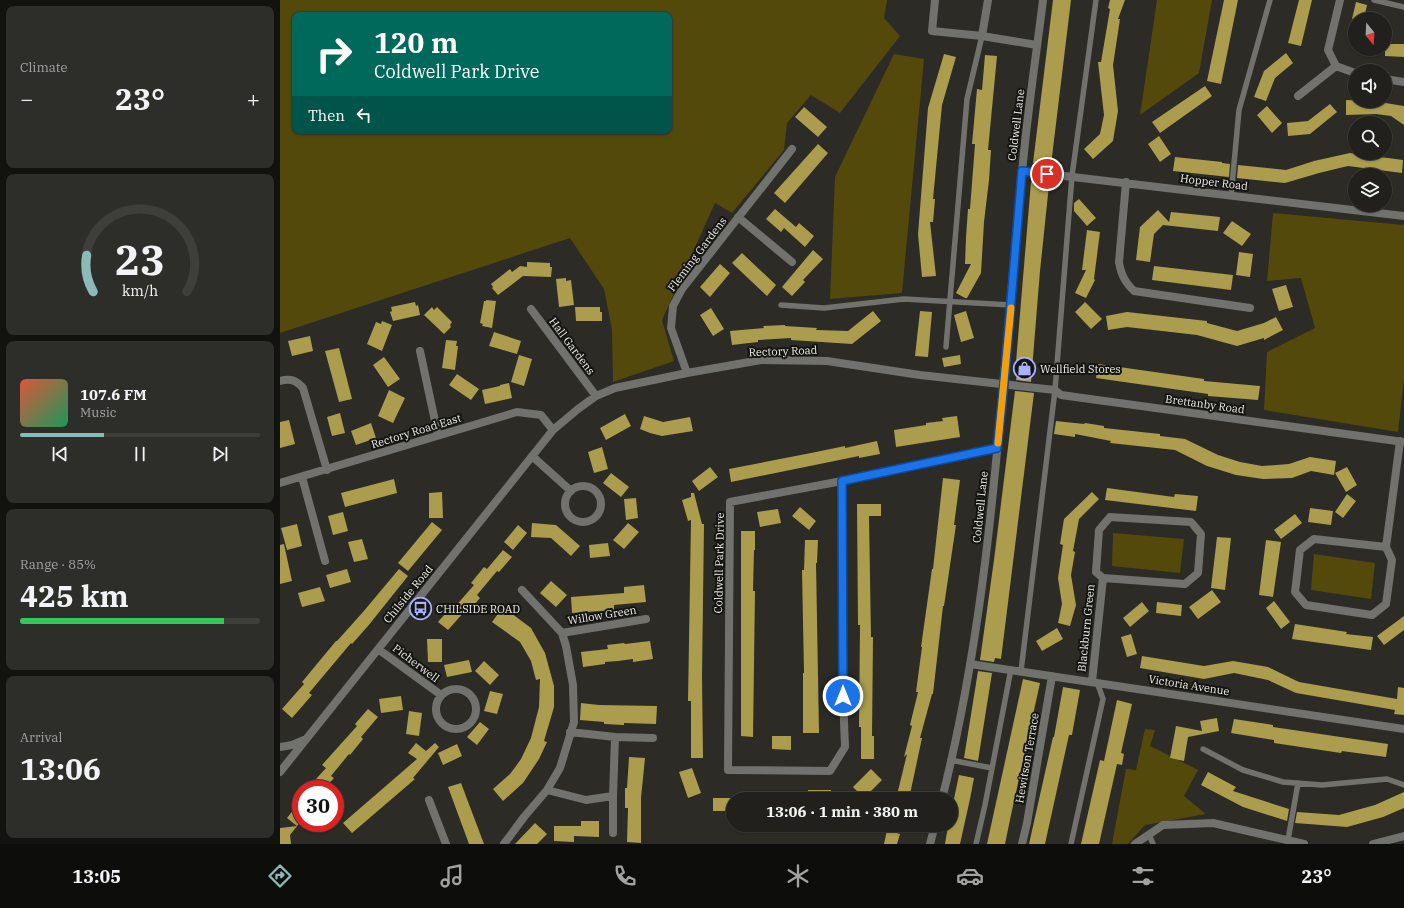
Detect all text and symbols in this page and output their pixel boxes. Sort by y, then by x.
north arrow [1348,12,1392,56]
map controls [1348,12,1392,212]
text: 120 m [374,24,458,61]
icon: right [308,28,360,80]
text: Climate [20,59,67,76]
text: Coldwell Park Drive [374,60,539,83]
button: sound [1348,64,1392,108]
text: 23° [115,79,165,118]
text: − [20,84,33,113]
text: + [247,84,260,113]
street label: Coldwell Lane [1005,88,1027,162]
icon: left [353,104,375,126]
text: Then [308,106,345,125]
button: search [1348,116,1392,160]
pin [1030,157,1064,191]
icon: arrive [1036,163,1058,185]
button: layers [1348,168,1392,212]
street label: Hopper Road [1179,171,1249,193]
street label: Fleming Gardens [664,214,730,294]
text: 23 [115,232,165,286]
text: km/h [122,281,158,300]
street label: Hall Gardens [546,315,598,377]
street label: Rectory Road [748,343,818,359]
shop icon: Wellfield Stores [1011,356,1037,382]
place label: Wellfield Stores [1040,362,1121,376]
text: 107.6 FM [80,385,147,404]
street label: Brettanby Road [1164,391,1246,417]
text: Music [80,404,117,421]
street label: Rectory Road East [369,411,463,451]
icon: previous [49,443,71,465]
icon: pause [129,443,151,465]
icon: next [209,443,231,465]
street label: Coldwell Lane [969,470,991,544]
street label: Coldwell Park Drive [711,512,727,614]
text: Range · 85% [20,556,96,573]
street label: Chilside Road [380,562,436,626]
text: 425 km [20,576,129,615]
street label: Blackburn Green [1074,583,1098,673]
bus stop icon: CHILSIDE ROAD [408,596,434,622]
place label: CHILSIDE ROAD [436,602,520,616]
street label: Willow Green [567,603,637,627]
street label: Picherwell [390,641,442,685]
street label: Victoria Avenue [1147,672,1231,698]
position arrow [822,675,864,717]
street label: Hewitson Terrace [1012,712,1042,804]
text: Arrival [20,729,62,746]
text: 13:06 [20,749,101,788]
speed limit sign: 30 [292,780,344,832]
text: 13:06 · 1 min · 380 m [766,802,918,821]
icon: directions [266,862,294,890]
icon: music [438,862,466,890]
icon: phone [611,862,639,890]
icon: climate [784,862,812,890]
icon: car [956,862,984,890]
icon: filters [1129,862,1157,890]
text: 13:05 [72,865,121,888]
text: 23° [1302,865,1332,888]

